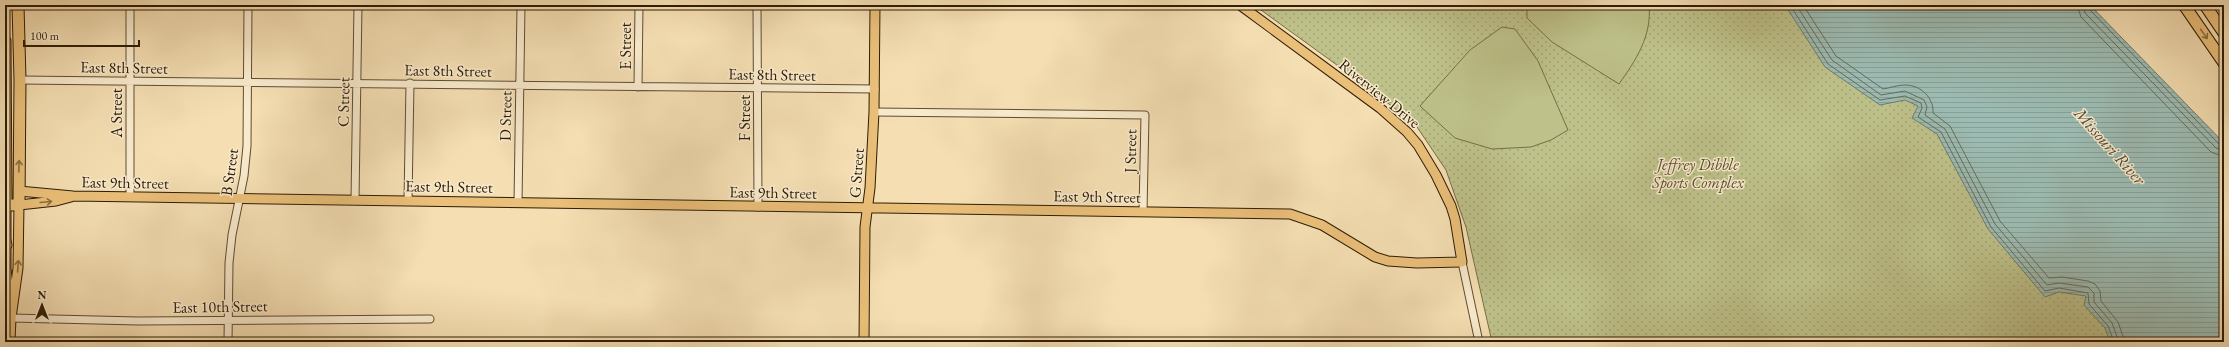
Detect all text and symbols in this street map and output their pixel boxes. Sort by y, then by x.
scale bar [24,22,139,48]
street label: E Street [615,22,636,70]
text: 100 m [30,28,60,44]
one-way arrow [2200,28,2208,39]
street label: Riverview Drive [1335,54,1425,133]
street label: East 8th Street [80,56,168,79]
street label: East 8th Street [404,59,492,82]
street label: East 8th Street [728,63,816,86]
street label: C Street [333,77,354,127]
street label: A Street [106,88,127,139]
street label: D Street [495,91,516,141]
street label: F Street [734,95,755,141]
water label: Missouri River [2069,102,2152,190]
street label: J Street [1120,129,1141,175]
street label: B Street [216,147,243,197]
street label: G Street [844,147,869,199]
park label: Jeffrey Dibble Sports Complex [1651,154,1745,193]
one-way arrow [16,160,23,173]
street label: East 9th Street [81,171,169,194]
street label: East 9th Street [405,175,493,198]
street label: East 9th Street [729,181,817,204]
street label: East 9th Street [1053,185,1141,208]
one-way arrow [39,198,52,206]
one-way arrow [14,260,21,273]
north arrow [22,285,62,325]
text: N [38,288,47,302]
street label: East 10th Street [172,295,268,318]

